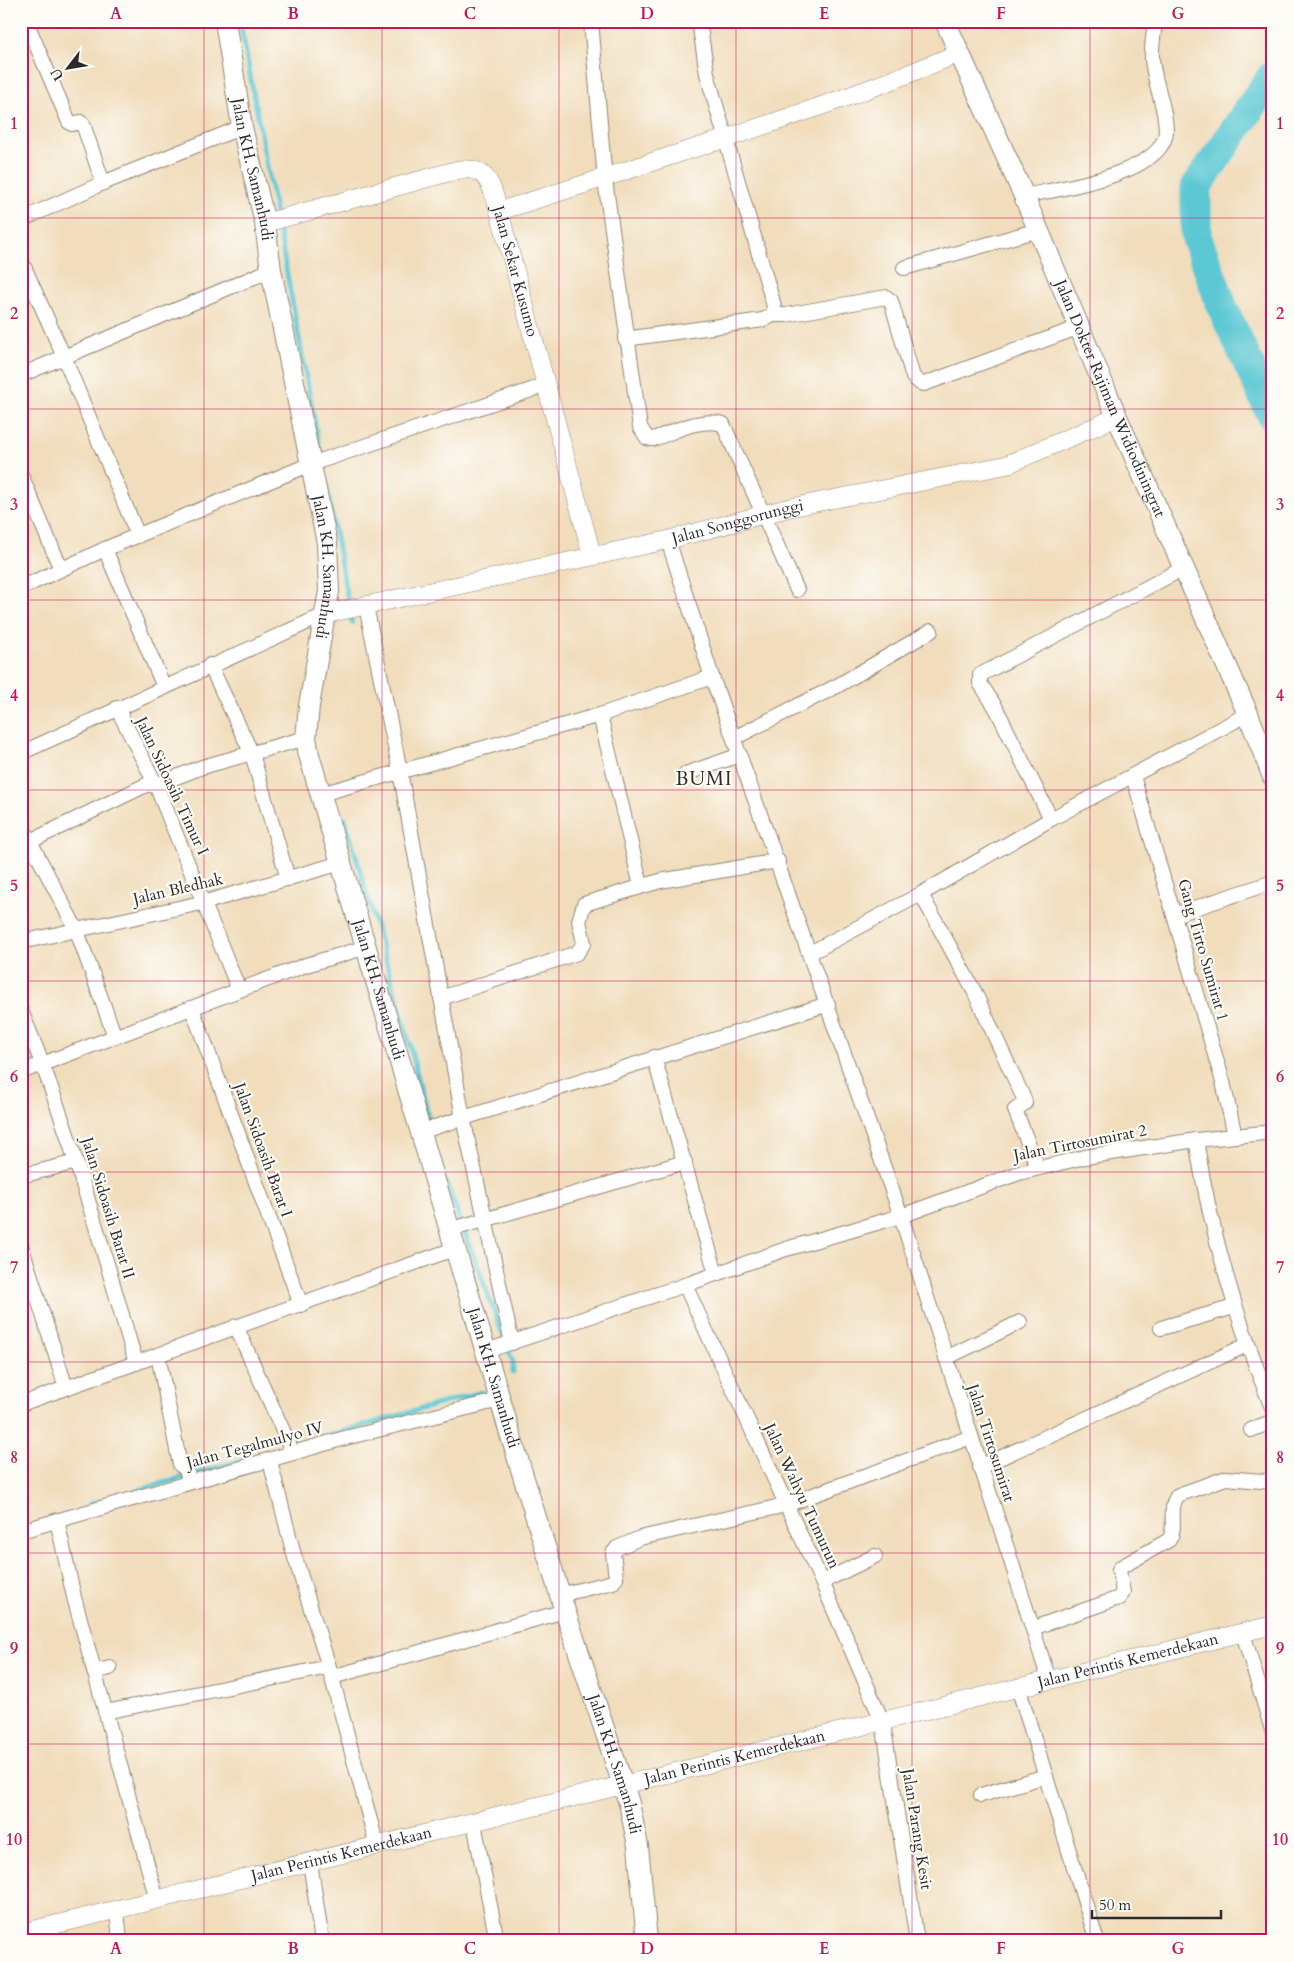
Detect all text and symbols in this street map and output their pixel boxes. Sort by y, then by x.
text: A [110,3,122,25]
text: B [287,3,299,25]
text: C [464,3,476,25]
text: D [640,3,654,25]
text: E [819,3,829,25]
text: F [996,3,1006,25]
text: G [1171,3,1185,25]
north arrow [42,42,92,92]
text: U [46,64,68,84]
street label: Jalan KH. Samanhudi [226,95,278,242]
text: 1 [10,113,18,135]
text: 1 [1276,113,1284,135]
street label: Jalan Sekar Kusumo [486,201,544,340]
street label: Jalan Dokter Rajiman Widiodiningrat [1049,274,1171,521]
text: 2 [10,303,18,325]
text: 2 [1276,303,1284,325]
street label: Jalan KH. Samanhudi [306,491,340,641]
text: 3 [10,494,18,516]
street label: Jalan Songgorunggi [668,494,806,550]
text: 3 [1276,494,1284,516]
text: 4 [10,685,18,707]
text: 4 [1276,685,1284,707]
street label: Jalan Sidoasih Timur I [129,711,214,859]
district label: BUMI [676,766,732,792]
street label: Jalan Bledhak [129,868,226,910]
text: 5 [10,875,18,897]
text: 5 [1276,875,1284,897]
street label: Gang Tirto Sumirat 1 [1172,876,1234,1024]
street label: Jalan KH. Samanhudi [347,915,410,1063]
text: 6 [10,1066,18,1088]
text: 6 [1276,1066,1284,1088]
street label: Jalan Sidoasih Barat I [228,1078,298,1220]
street label: Jalan Tirtosumirat 2 [1010,1119,1148,1167]
street label: Jalan Sidoasih Barat II [75,1133,140,1282]
text: 7 [10,1257,18,1279]
text: 7 [1276,1257,1284,1279]
street label: Jalan KH. Samanhudi [462,1303,525,1451]
street label: Jalan Tirtosumirat [961,1379,1020,1505]
street label: Jalan Tegalmulyo IV [182,1416,326,1474]
street label: Jalan Wahyu Tumurun [758,1418,845,1572]
text: 8 [10,1447,18,1469]
text: 8 [1276,1447,1284,1469]
street label: Jalan Perintis Kemerdekaan [1033,1628,1221,1694]
text: 9 [10,1638,18,1660]
text: 9 [1276,1638,1284,1660]
street label: Jalan KH. Samanhudi [582,1690,646,1837]
street label: Jalan Perintis Kemerdekaan [640,1725,827,1791]
street label: Jalan Parang Kesit [896,1765,937,1891]
street label: Jalan Perintis Kemerdekaan [247,1821,434,1887]
text: 10 [6,1829,22,1851]
text: 10 [1272,1829,1288,1851]
scale bar [1092,1887,1220,1919]
text: 50 m [1099,1895,1131,1915]
text: A [110,1938,122,1960]
text: B [287,1938,299,1960]
text: C [464,1938,476,1960]
text: D [640,1938,654,1960]
text: E [819,1938,829,1960]
text: F [996,1938,1006,1960]
text: G [1171,1938,1185,1960]

